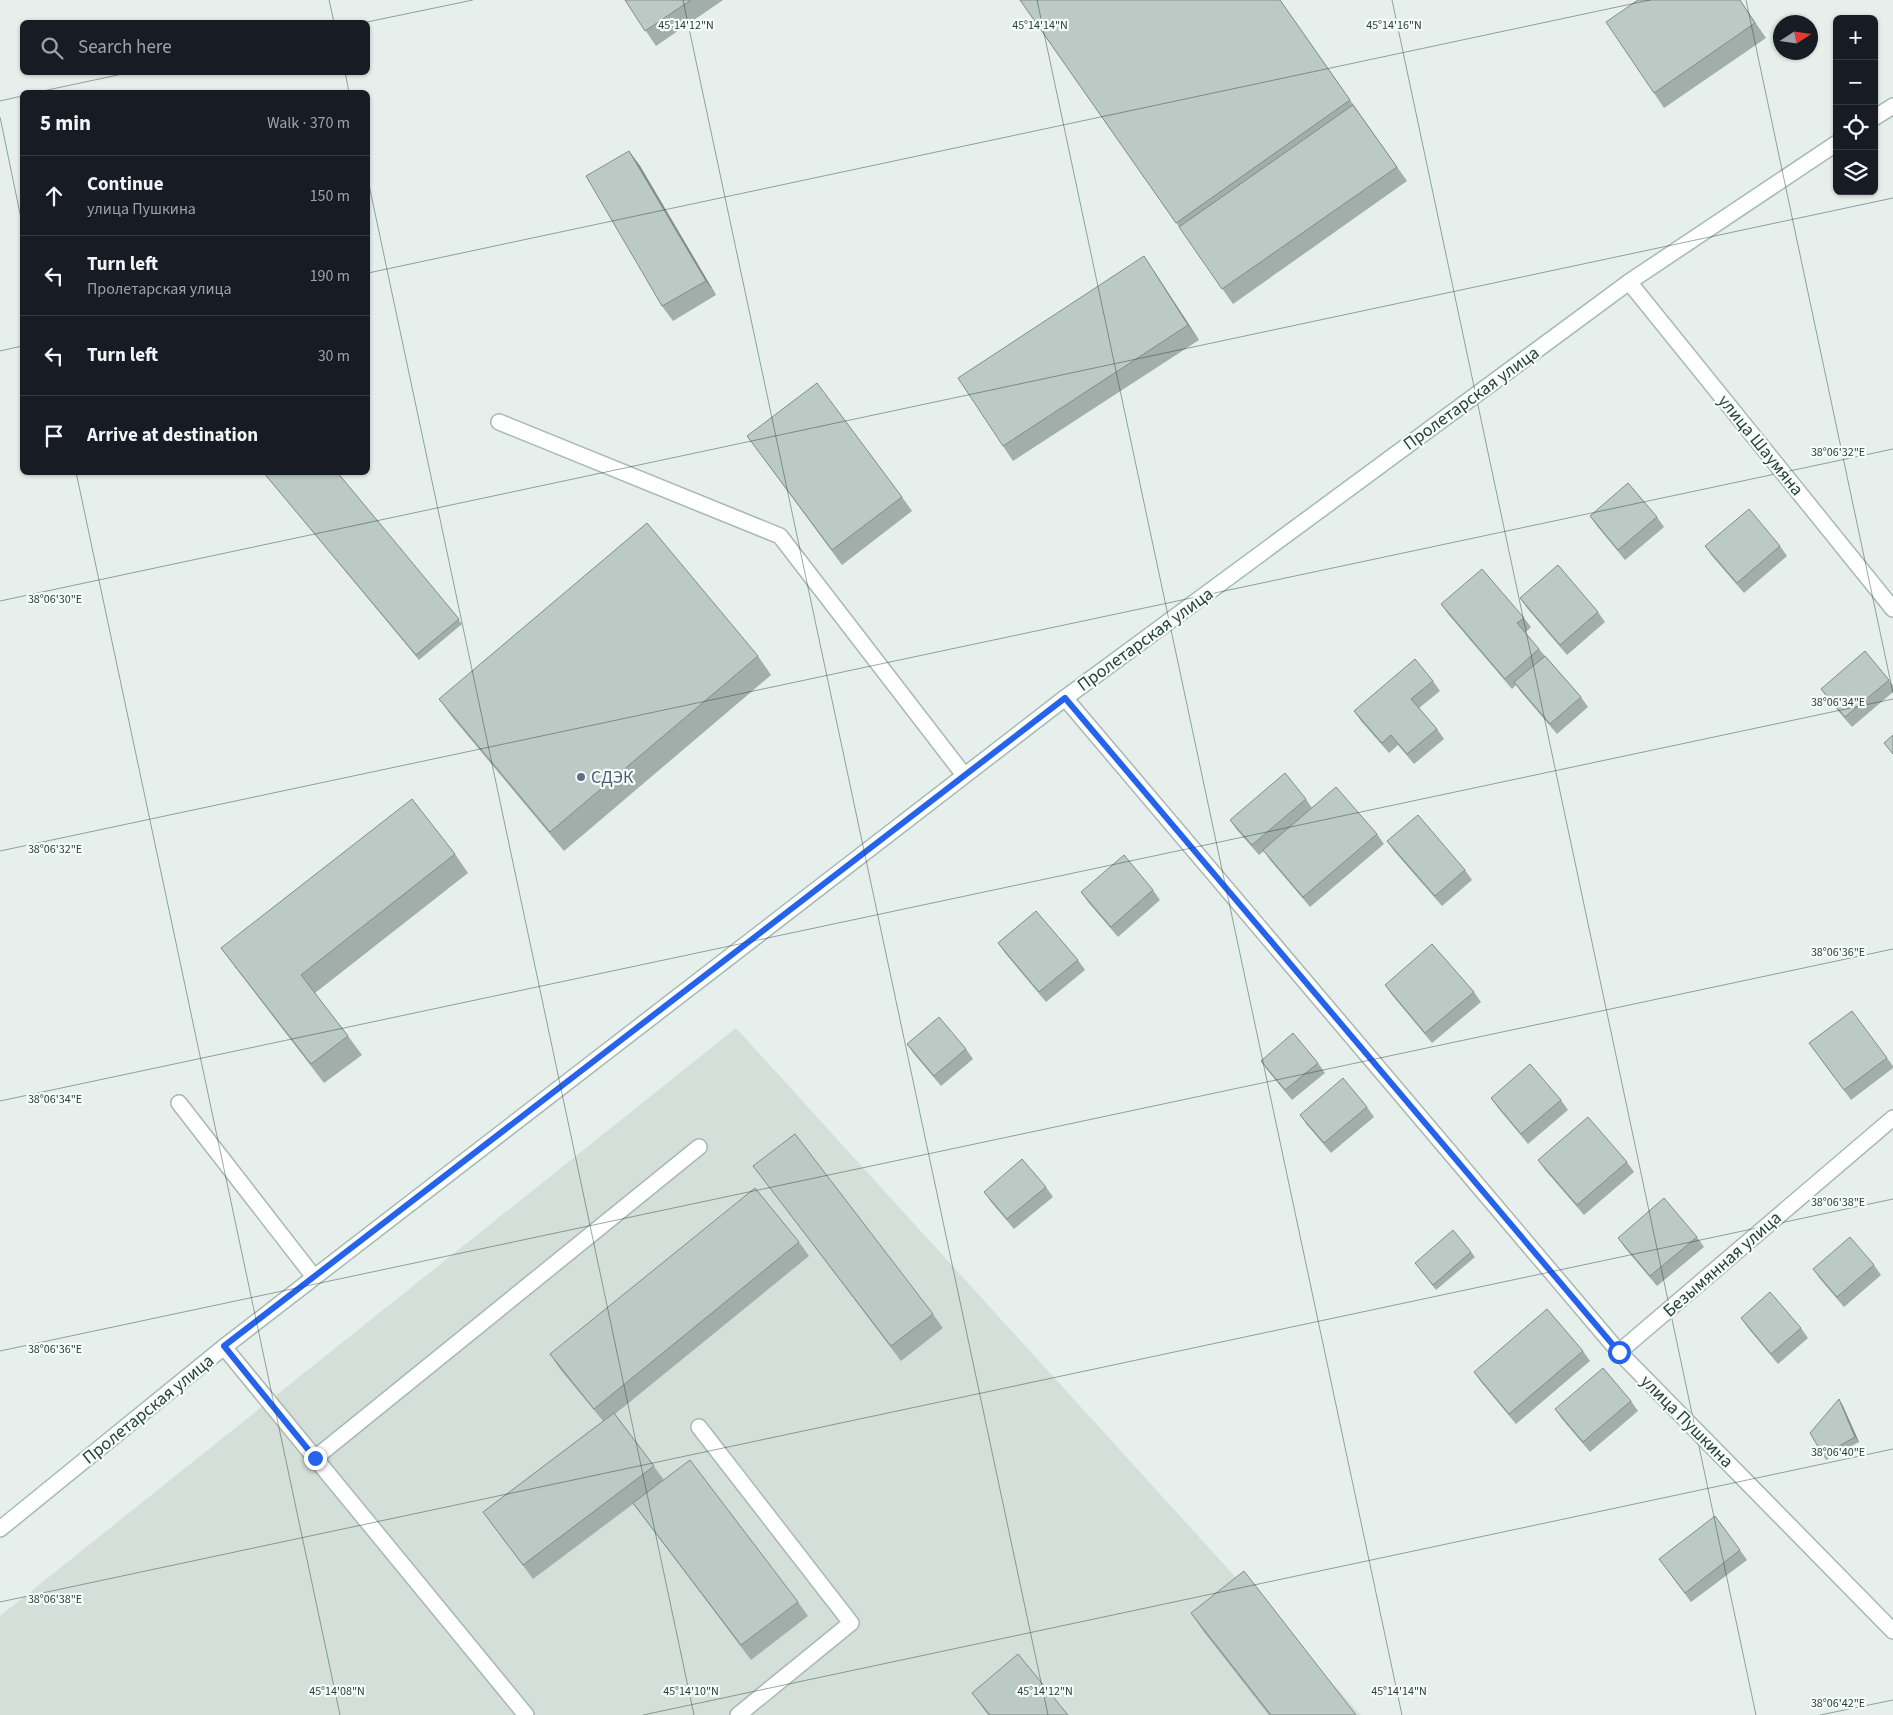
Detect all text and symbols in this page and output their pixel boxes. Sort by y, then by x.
north arrow [1773,15,1818,60]
map controls [1833,15,1878,195]
button: + [1833,15,1878,60]
text: 45°14'12"N [658,17,714,34]
text: 45°14'14"N [1012,17,1068,34]
text: 45°14'16"N [1366,17,1422,34]
search box [20,20,370,75]
icon: search [38,34,66,62]
text: Search here [78,34,172,61]
button: − [1833,60,1878,105]
button: locate [1833,105,1878,150]
text: 5 min [40,108,91,138]
text: Walk · 370 m [267,112,350,134]
button: layers [1833,150,1878,195]
text: Continue [87,171,164,198]
icon: ahead [40,182,68,210]
text: 150 m [310,185,350,207]
text: улица Пушкина [87,198,196,220]
text: Turn left [87,251,158,278]
icon: left [40,262,68,290]
text: 190 m [310,265,350,287]
text: Пролетарская улица [87,278,232,300]
street label: Пролетарская улица [1398,340,1544,456]
icon: left [40,342,68,370]
text: Turn left [87,342,158,369]
text: 30 m [318,345,350,367]
street label: улица Шаумяна [1712,389,1809,501]
icon: arrive [40,422,68,450]
text: Arrive at destination [87,422,258,449]
text: 38°06'32"E [1811,444,1865,461]
street label: Пролетарская улица [1072,581,1218,697]
text: 38°06'30"E [28,591,82,608]
text: 38°06'34"E [1811,694,1865,711]
place label: СДЭК [591,765,634,790]
marker: СДЭК [575,771,587,783]
text: 38°06'32"E [28,841,82,858]
text: 38°06'36"E [1811,944,1865,961]
text: 38°06'34"E [28,1091,82,1108]
text: 38°06'38"E [1811,1194,1865,1211]
street label: Безымянная улица [1658,1206,1787,1323]
text: 38°06'36"E [28,1341,82,1358]
route start [1608,1341,1631,1364]
street label: Пролетарская улица [77,1348,219,1470]
street label: улица Пушкина [1634,1369,1739,1474]
text: 38°06'40"E [1811,1444,1865,1461]
route end [304,1447,327,1470]
text: 38°06'38"E [28,1591,82,1608]
text: 45°14'08"N [309,1683,365,1700]
text: 45°14'10"N [663,1683,719,1700]
text: 45°14'12"N [1017,1683,1073,1700]
text: 45°14'14"N [1371,1683,1427,1700]
text: 38°06'42"E [1811,1695,1865,1712]

